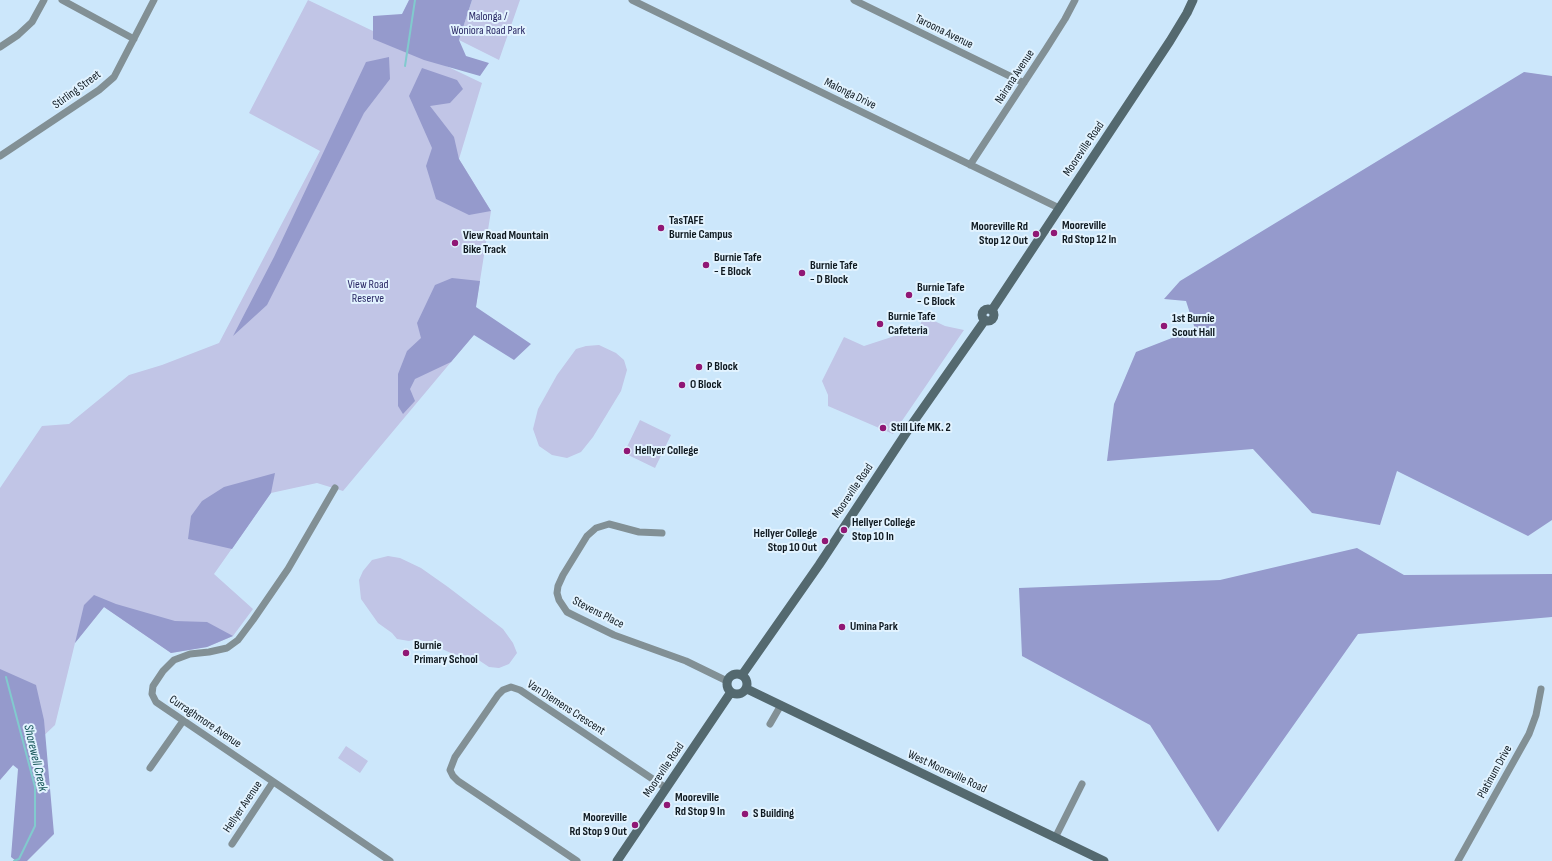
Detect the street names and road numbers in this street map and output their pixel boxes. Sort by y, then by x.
street label: Taroona Avenue [913,12,975,52]
street label: Nairana Avenue [992,47,1038,107]
street label: Stirling Street [50,68,104,112]
street label: Malonga Drive [822,75,878,113]
street label: Mooreville Road [1060,119,1108,179]
street label: Mooreville Road [829,461,877,521]
street label: Stevens Place [570,594,626,632]
street label: Van Diemens Crescent [524,677,608,739]
street label: Curraghmore Avenue [166,693,244,751]
street label: Mooreville Road [640,740,688,800]
street label: Platinum Drive [1475,743,1515,801]
street label: West Mooreville Road [905,747,989,797]
street label: Hellyer Avenue [220,778,266,836]

